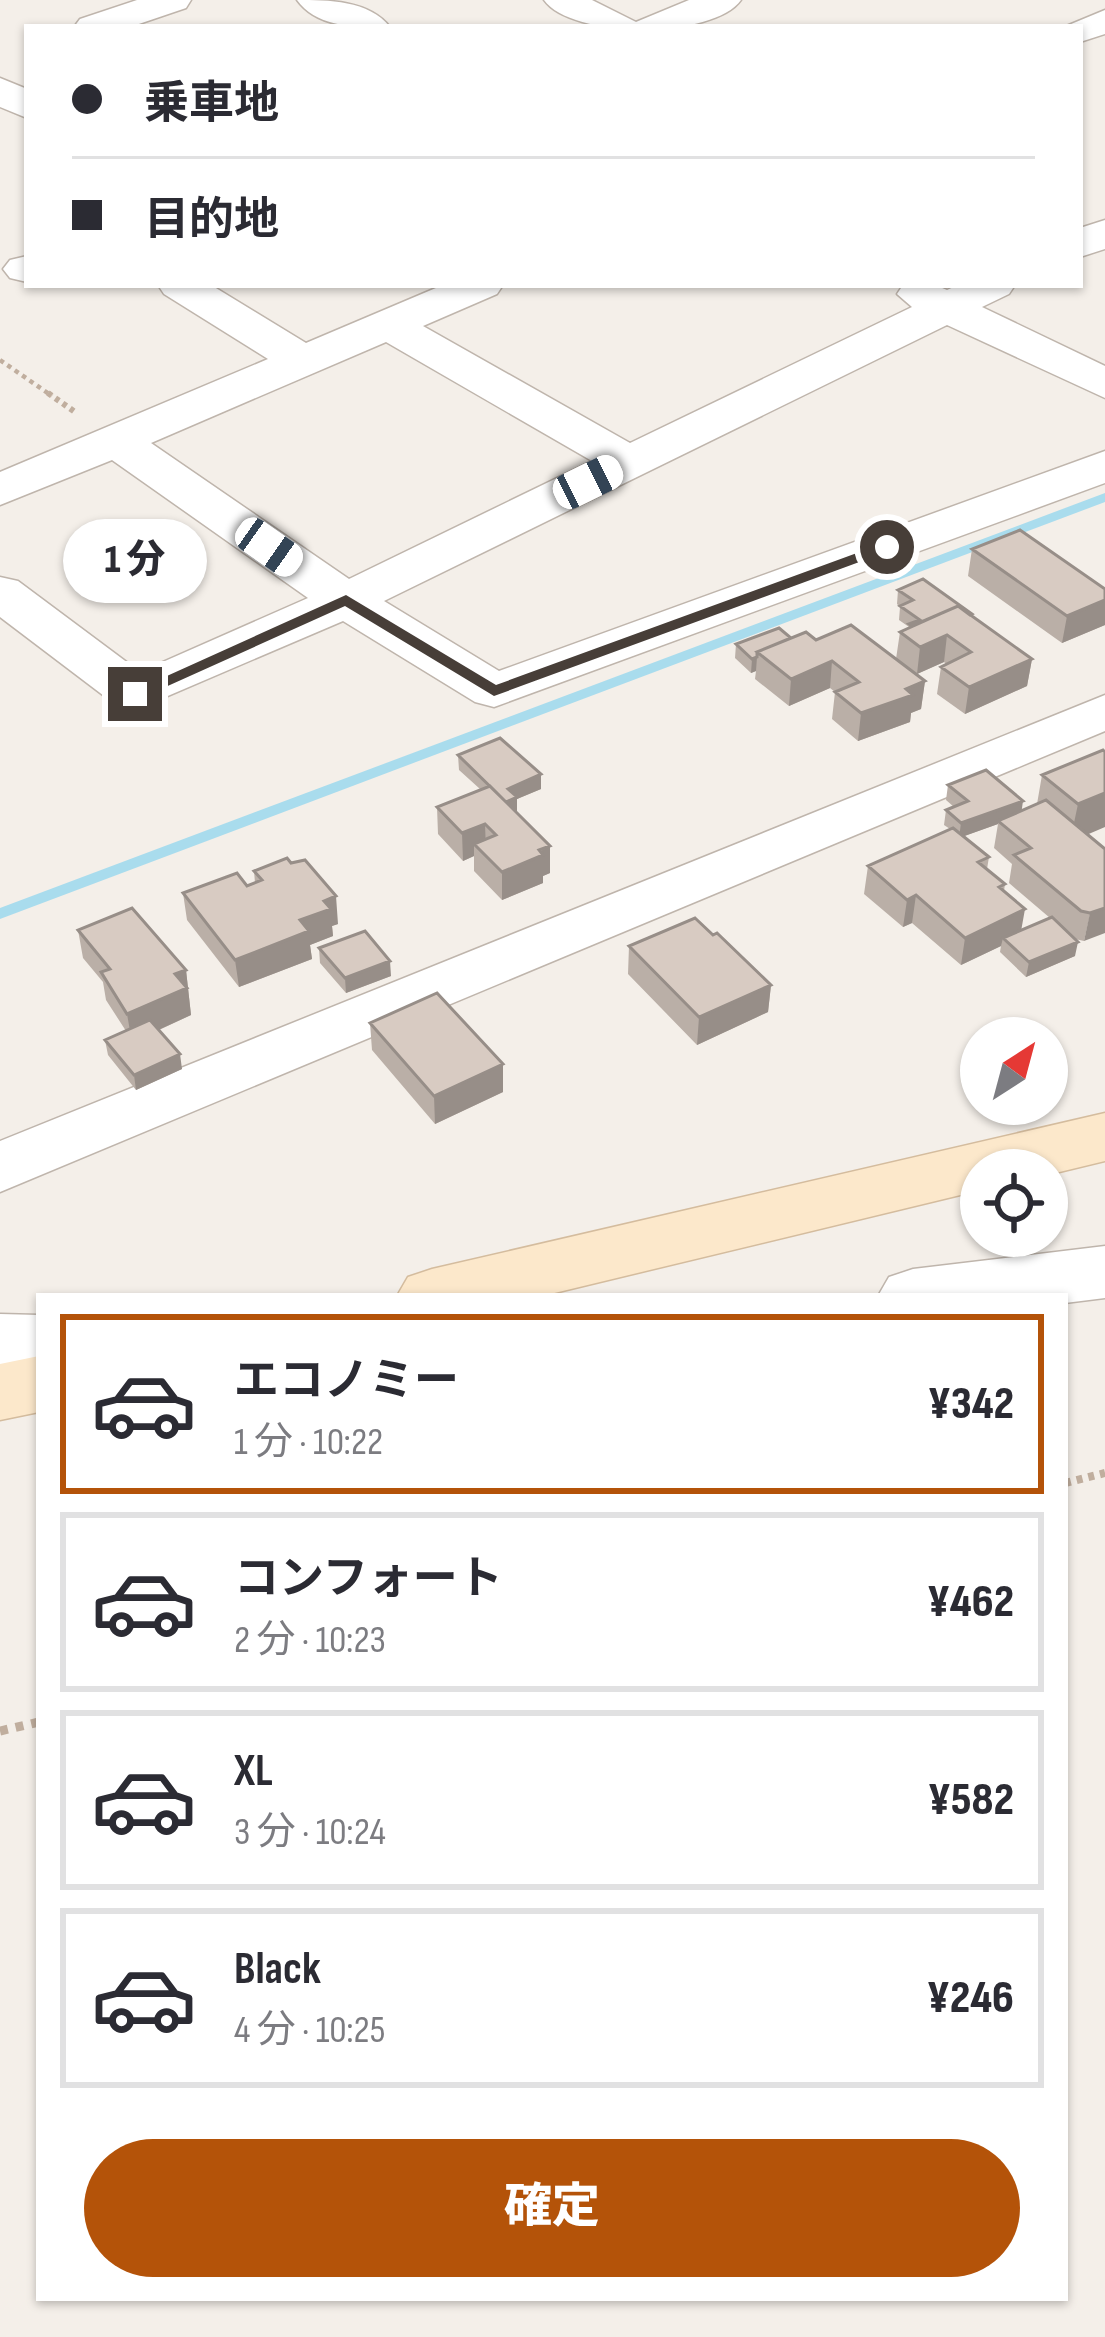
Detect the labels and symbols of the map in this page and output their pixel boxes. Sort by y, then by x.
car [548,450,628,514]
car [229,512,309,582]
callout: 1 分 [63,520,207,604]
route start [860,520,914,574]
route end [108,667,162,721]
north arrow [960,1017,1068,1125]

